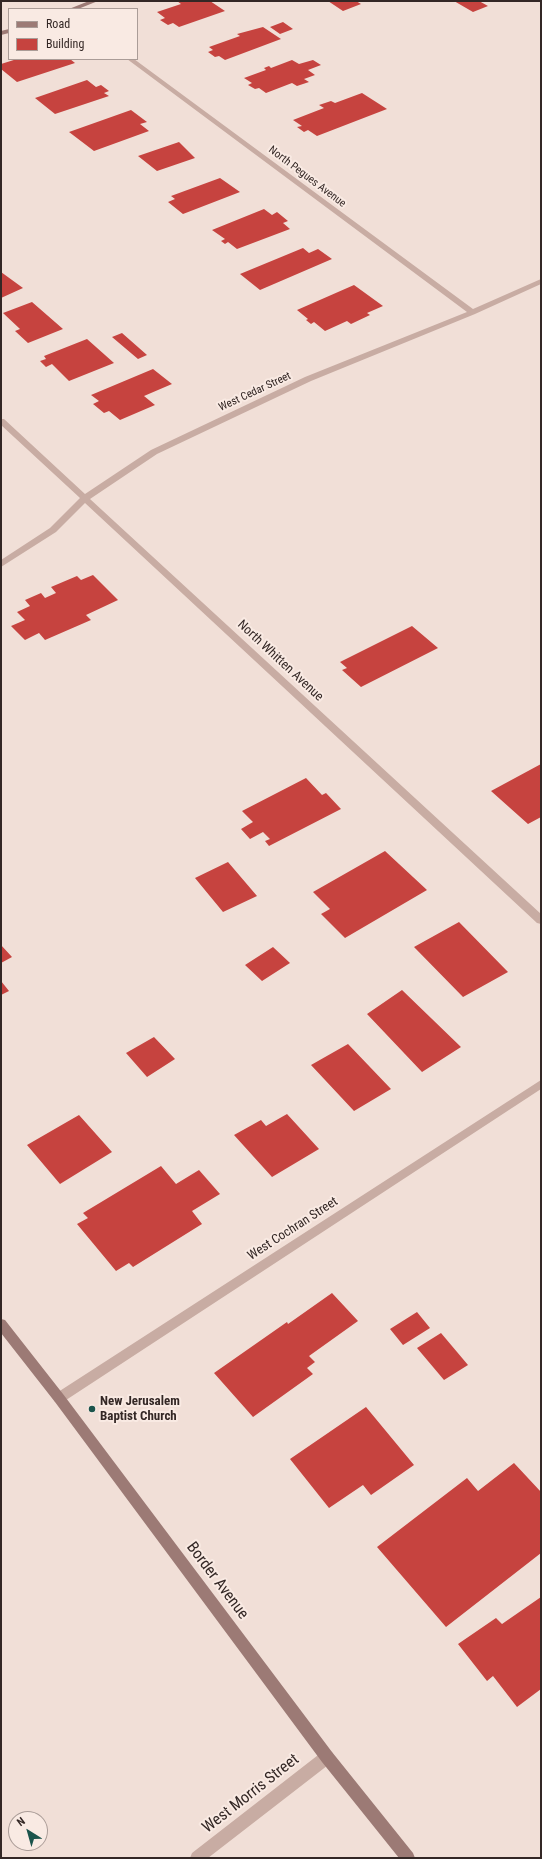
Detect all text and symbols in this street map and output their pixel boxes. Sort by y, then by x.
legend [8,8,138,60]
text: Road [46,17,70,31]
text: Building [46,37,84,51]
street label: North Pegues Avenue [266,144,348,210]
street label: West Cedar Street [217,370,293,414]
street label: North Whitten Avenue [234,617,326,705]
street label: West Cochran Street [245,1194,341,1264]
place label: New Jerusalem Baptist Church [100,1394,180,1425]
marker: New Jerusalem Baptist Church [87,1404,97,1414]
street label: Border Avenue [182,1539,252,1623]
street label: West Morris Street [199,1750,303,1838]
north arrow [8,1811,48,1851]
text: N [14,1815,28,1829]

